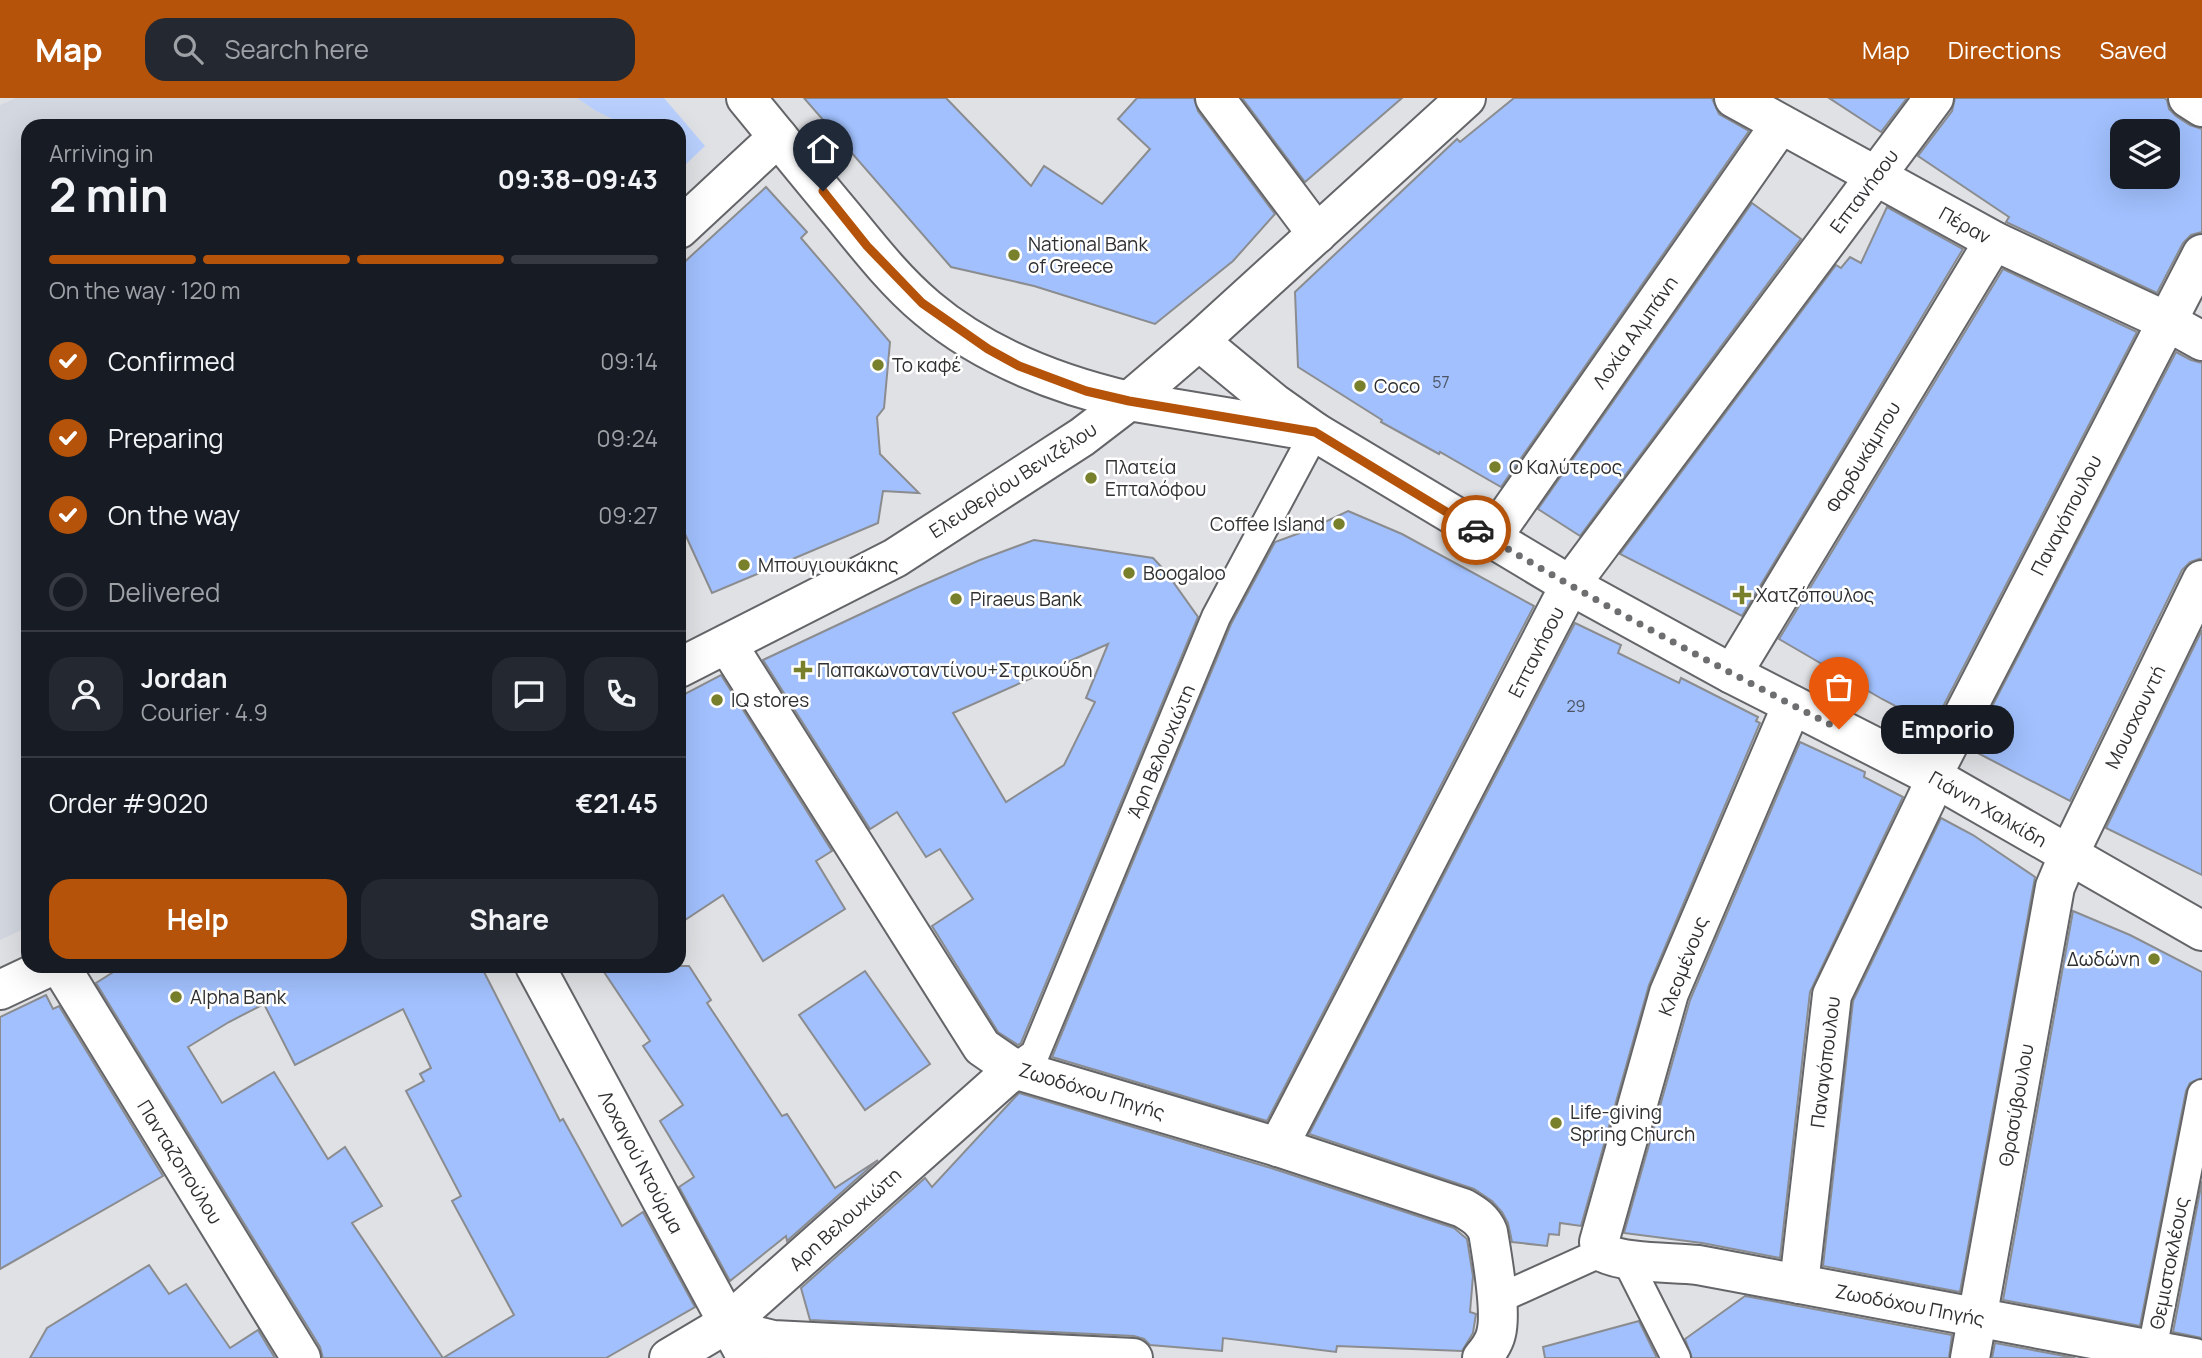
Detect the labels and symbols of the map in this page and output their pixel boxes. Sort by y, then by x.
pin [793,119,853,191]
street label: Επτανήσου [1824,144,1904,238]
street label: Πέραν [1934,200,1996,250]
place label: National Bank of Greece [1028,231,1148,279]
marker: National Bank of Greece [1006,247,1022,263]
street label: Λοχία Αλμπάνη [1586,270,1684,394]
place label: Το καφέ [892,352,962,378]
marker: Το καφέ [870,357,886,373]
house number: 57 [1432,371,1450,393]
place label: Coco [1374,373,1420,399]
marker: Coco [1352,378,1368,394]
street label: Φαρδυκάμπου [1820,397,1906,517]
street label: Ελευθερίου Βενιζέλου [924,416,1102,544]
street label: Παναγόπουλου [2024,450,2108,580]
place label: Πλατεία Επταλόφου [1105,454,1206,502]
place label: Ο Καλύτερος [1509,454,1622,480]
marker: Ο Καλύτερος [1487,459,1503,475]
marker: Πλατεία Επταλόφου [1083,470,1099,486]
courier [1441,495,1511,565]
place label: Coffee Island [1210,511,1325,537]
marker: Coffee Island [1331,516,1347,532]
place label: Μπουγιουκάκης [758,552,898,578]
marker: Μπουγιουκάκης [736,557,752,573]
place label: Boogaloo [1143,560,1226,586]
marker: Boogaloo [1121,565,1137,581]
place label: Χατζόπουλος [1756,582,1874,608]
place label: Piraeus Bank [970,586,1083,612]
marker: Χατζόπουλος [1734,587,1750,603]
marker: Piraeus Bank [948,591,964,607]
street label: Επτανήσου [1502,602,1570,702]
place label: Παπακωνσταντίνου+Στρικούδη [817,657,1093,683]
pin [1809,657,1869,729]
street label: Μουσχουντή [2099,661,2171,773]
marker: Παπακωνσταντίνου+Στρικούδη [795,662,811,678]
street label: Άρη Βελουχιώτη [1121,680,1201,822]
place label: IQ stores [731,687,809,713]
marker: IQ stores [709,692,725,708]
house number: 29 [1566,695,1586,717]
callout: Emporio [1881,704,2014,754]
street label: Γιάννη Χαλκίδη [1924,765,2052,853]
street label: Κλεομένους [1652,912,1714,1020]
place label: Δωδώνη [2067,946,2140,972]
marker: Δωδώνη [2146,951,2162,967]
place label: Alpha Bank [190,984,287,1010]
marker: Alpha Bank [168,989,184,1005]
street label: Παναγόπουλου [1804,995,1846,1129]
street label: Θρασύβουλου [1992,1042,2040,1168]
street label: Ζωοδόχου Πηγής [1016,1056,1168,1126]
street label: Λοχαγού Ντούρμα [592,1086,690,1238]
street label: Πανταζοπούλου [131,1095,229,1229]
place label: Life-giving Spring Church [1570,1099,1695,1147]
marker: Life-giving Spring Church [1548,1115,1564,1131]
street label: Αρη Βελουχιώτη [783,1162,907,1276]
street label: Θεμιστοκλέους [2143,1195,2195,1331]
street label: Ζωοδόχου Πηγής [1833,1278,1987,1332]

